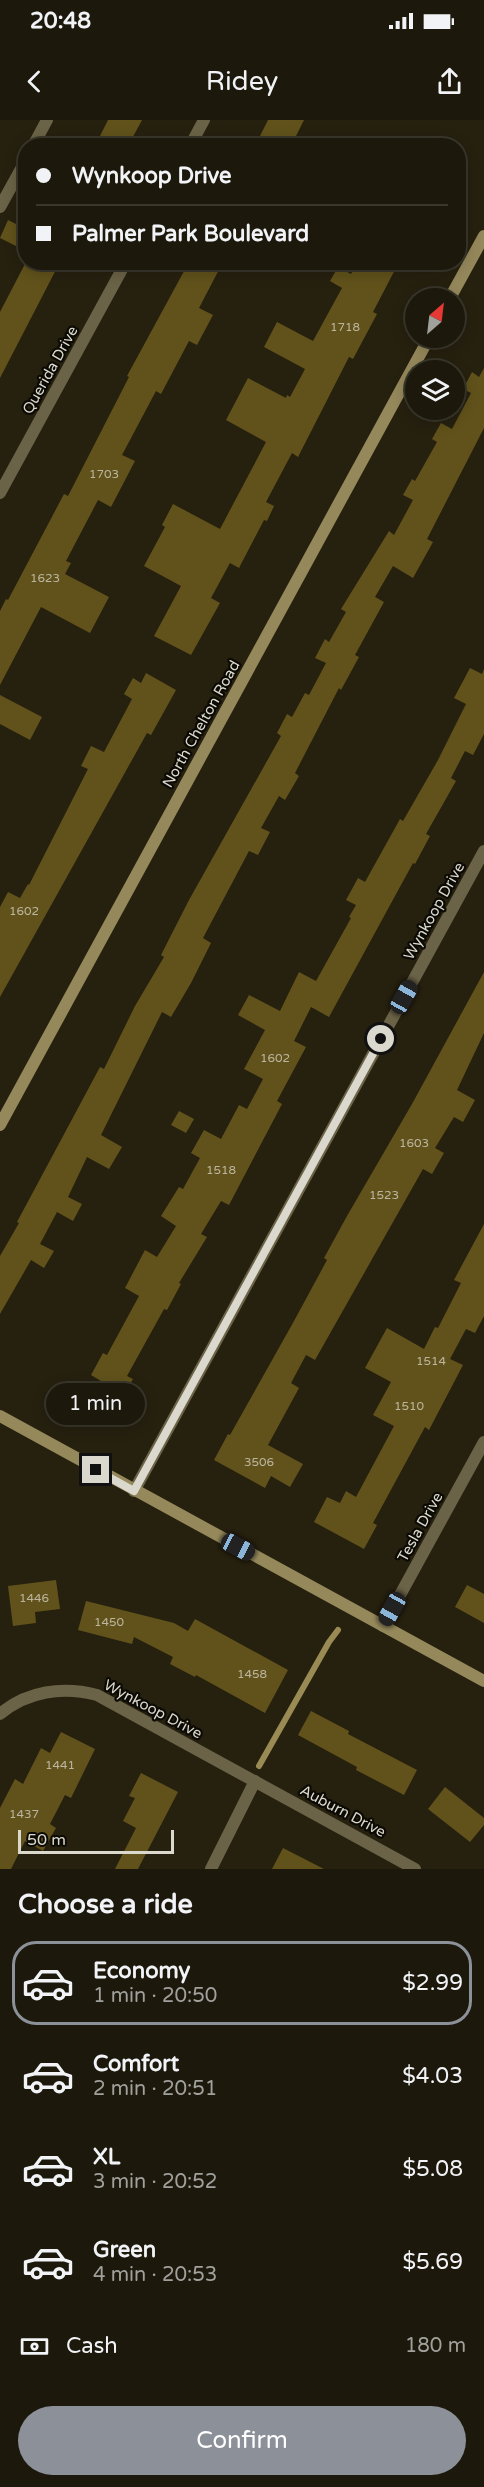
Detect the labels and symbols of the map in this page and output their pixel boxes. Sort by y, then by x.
north arrow [405,288,465,348]
house number: 1718 [330,320,360,334]
street label: Querida Drive [18,323,82,417]
house number: 1703 [89,467,119,481]
house number: 1623 [30,571,60,585]
street label: North Chelton Road [159,657,243,791]
street label: Wynkoop Drive [400,859,468,963]
house number: 1602 [9,904,39,918]
car [387,977,421,1017]
route start [367,1025,394,1052]
house number: 1602 [260,1051,290,1065]
house number: 1603 [399,1136,429,1150]
house number: 1518 [206,1163,236,1177]
house number: 1523 [369,1188,399,1202]
house number: 1514 [416,1354,447,1368]
callout: 1 min [46,1383,146,1425]
house number: 1510 [394,1399,425,1413]
house number: 3506 [244,1455,274,1469]
route end [82,1456,109,1483]
street label: Tesla Drive [393,1489,447,1565]
car [218,1531,258,1563]
car [375,1589,409,1629]
house number: 1446 [19,1591,49,1605]
house number: 1450 [94,1615,125,1629]
house number: 1458 [237,1667,267,1681]
street label: Wynkoop Drive [101,1676,205,1742]
house number: 1441 [45,1758,75,1772]
street label: Auburn Drive [297,1781,389,1841]
house number: 1437 [9,1807,39,1821]
scale bar [18,1827,174,1854]

